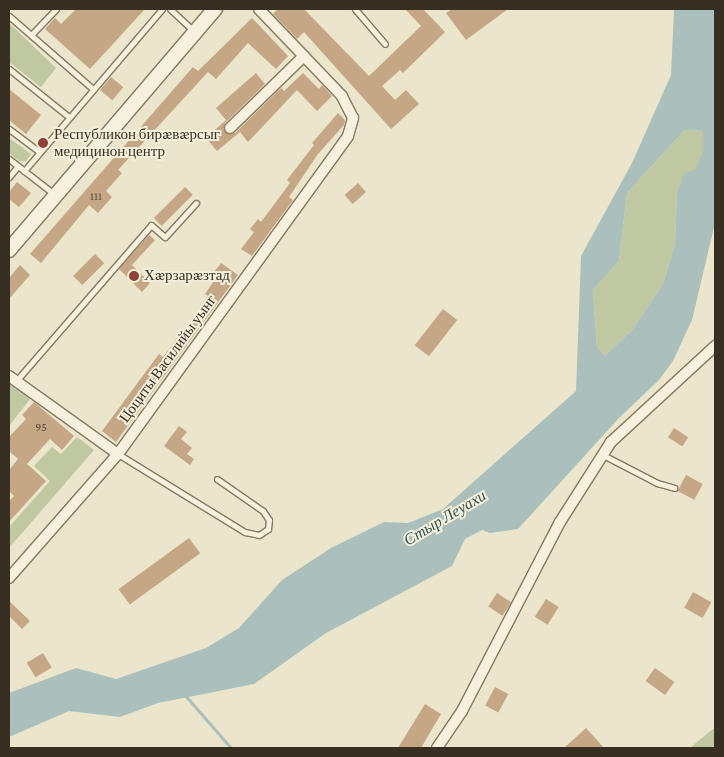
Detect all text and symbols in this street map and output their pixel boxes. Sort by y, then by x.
place label: Республикон бирæвæрсыг медицинон центр [54,125,220,160]
marker: Республикон бирæвæрсыг медицинон центр [36,136,50,150]
house number: 111 [90,190,102,204]
place label: Хæрзарæзтад [144,267,230,285]
marker: Хæрзарæзтад [128,270,140,282]
street label: Цоциты Василийы уынг [116,292,220,426]
house number: 95 [35,421,47,435]
water label: Стыр Леуахи [400,486,490,550]

